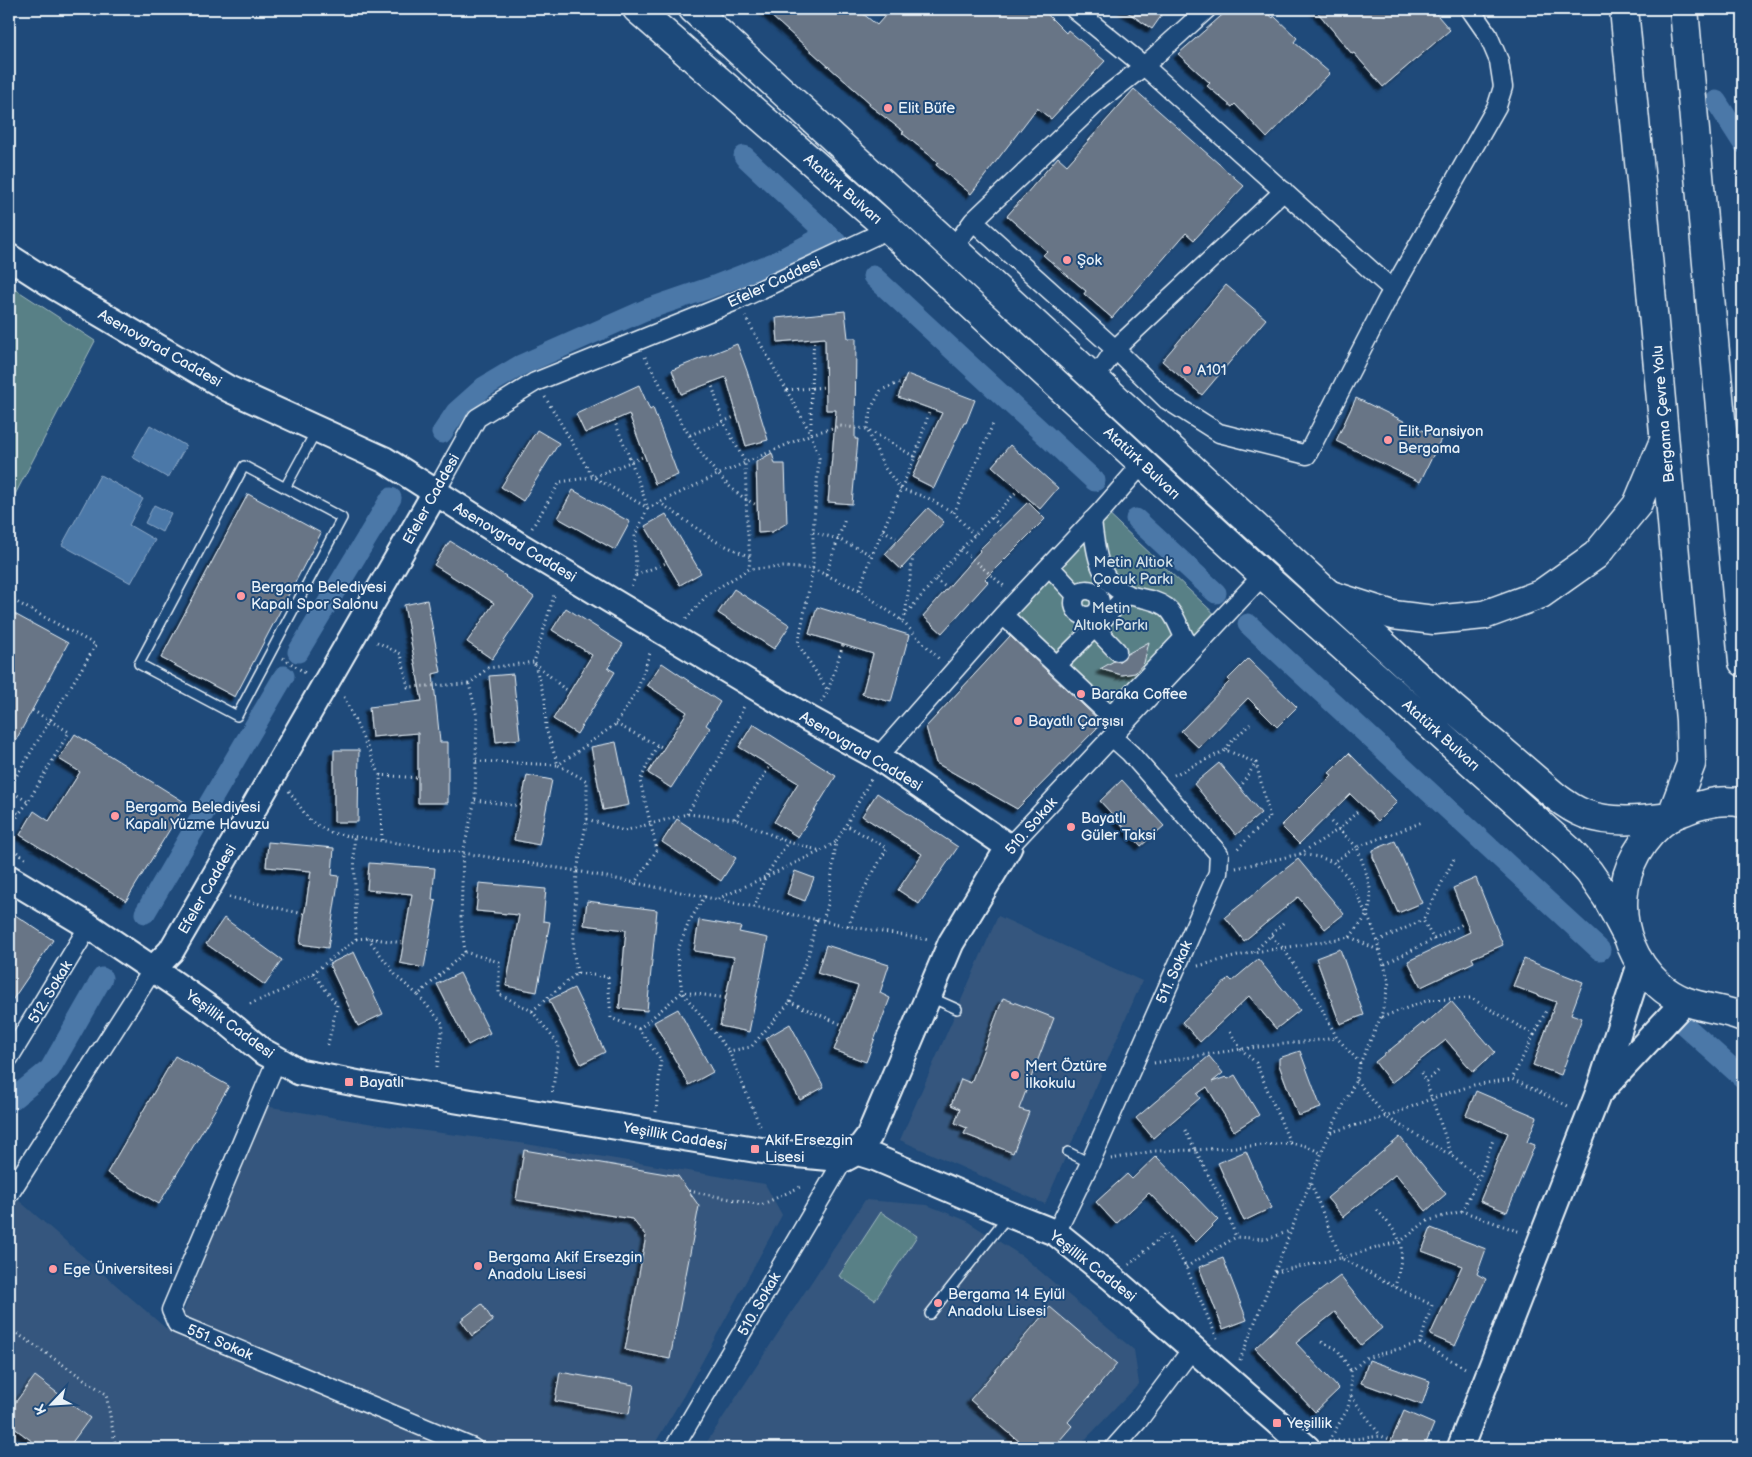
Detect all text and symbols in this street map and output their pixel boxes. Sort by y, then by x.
place label: Elit Büfe [898,99,955,118]
marker: Elit Büfe [882,102,894,114]
street label: Atatürk Bulvarı [799,150,886,229]
place label: Şok [1077,251,1103,270]
street label: Efeler Caddesi [725,253,824,312]
marker: Şok [1061,254,1073,266]
street label: Asenovgrad Caddesi [94,305,225,392]
street label: Bergama Çevre Yolu [1648,344,1679,483]
place label: A101 [1197,361,1227,380]
marker: A101 [1181,364,1193,376]
place label: Elit Pansiyon Bergama [1398,422,1483,458]
street label: Atatürk Bulvarı [1099,423,1184,504]
marker: Elit Pansiyon Bergama [1382,434,1394,446]
street label: Efeler Caddesi [399,451,464,548]
street label: Asenovgrad Caddesi [450,498,580,587]
park label: Metin Altıok Çocuk Parkı [1093,553,1173,589]
place label: Bergama Belediyesi Kapalı Spor Salonu [251,578,387,614]
marker: Bergama Belediyesi Kapalı Spor Salonu [235,590,247,602]
park label: Metin Altıok Parkı [1074,599,1148,635]
place label: Baraka Coffee [1091,685,1188,704]
marker: Baraka Coffee [1075,688,1087,700]
street label: Atatürk Bulvarı [1398,695,1483,775]
street label: Asenovgrad Caddesi [796,707,926,796]
place label: Bayatlı Çarşısı [1028,712,1124,731]
marker: Bayatlı Çarşısı [1012,715,1024,727]
street label: 510. Sokak [1001,793,1062,859]
place label: Bergama Belediyesi Kapalı Yüzme Havuzu [125,798,270,834]
place label: Bayatlı Güler Taksi [1081,809,1156,845]
marker: Bergama Belediyesi Kapalı Yüzme Havuzu [109,810,121,822]
marker: Bayatlı Güler Taksi [1065,821,1077,833]
street label: Efeler Caddesi [174,841,241,938]
street label: 511. Sokak [1152,937,1197,1007]
street label: 512. Sokak [24,957,77,1027]
street label: Yeşillik Caddesi [181,985,278,1063]
place label: Mert Öztüre İlkokulu [1025,1057,1107,1093]
marker: Mert Öztüre İlkokulu [1009,1069,1021,1081]
place label: Bayatlı [359,1073,404,1092]
marker: Bayatlı [343,1076,355,1088]
street label: Yeşillik Caddesi [621,1118,728,1155]
place label: Akif Ersezgin Lisesi [765,1131,853,1167]
marker: Akif Ersezgin Lisesi [749,1143,761,1155]
street label: Yeşillik Caddesi [1045,1226,1140,1306]
place label: Bergama Akif Ersezgin Anadolu Lisesi [488,1248,642,1284]
place label: Ege Üniversitesi [63,1260,173,1279]
marker: Bergama Akif Ersezgin Anadolu Lisesi [472,1260,484,1272]
marker: Ege Üniversitesi [47,1263,59,1275]
street label: 510. Sokak [734,1268,786,1340]
place label: Bergama 14 Eylül Anadolu Lisesi [948,1285,1065,1321]
marker: Bergama 14 Eylül Anadolu Lisesi [932,1297,944,1309]
street label: 551. Sokak [184,1320,256,1365]
north arrow [28,1380,78,1430]
text: K [31,1401,50,1417]
place label: Yeşillik [1286,1414,1333,1433]
marker: Yeşillik [1271,1417,1283,1429]

